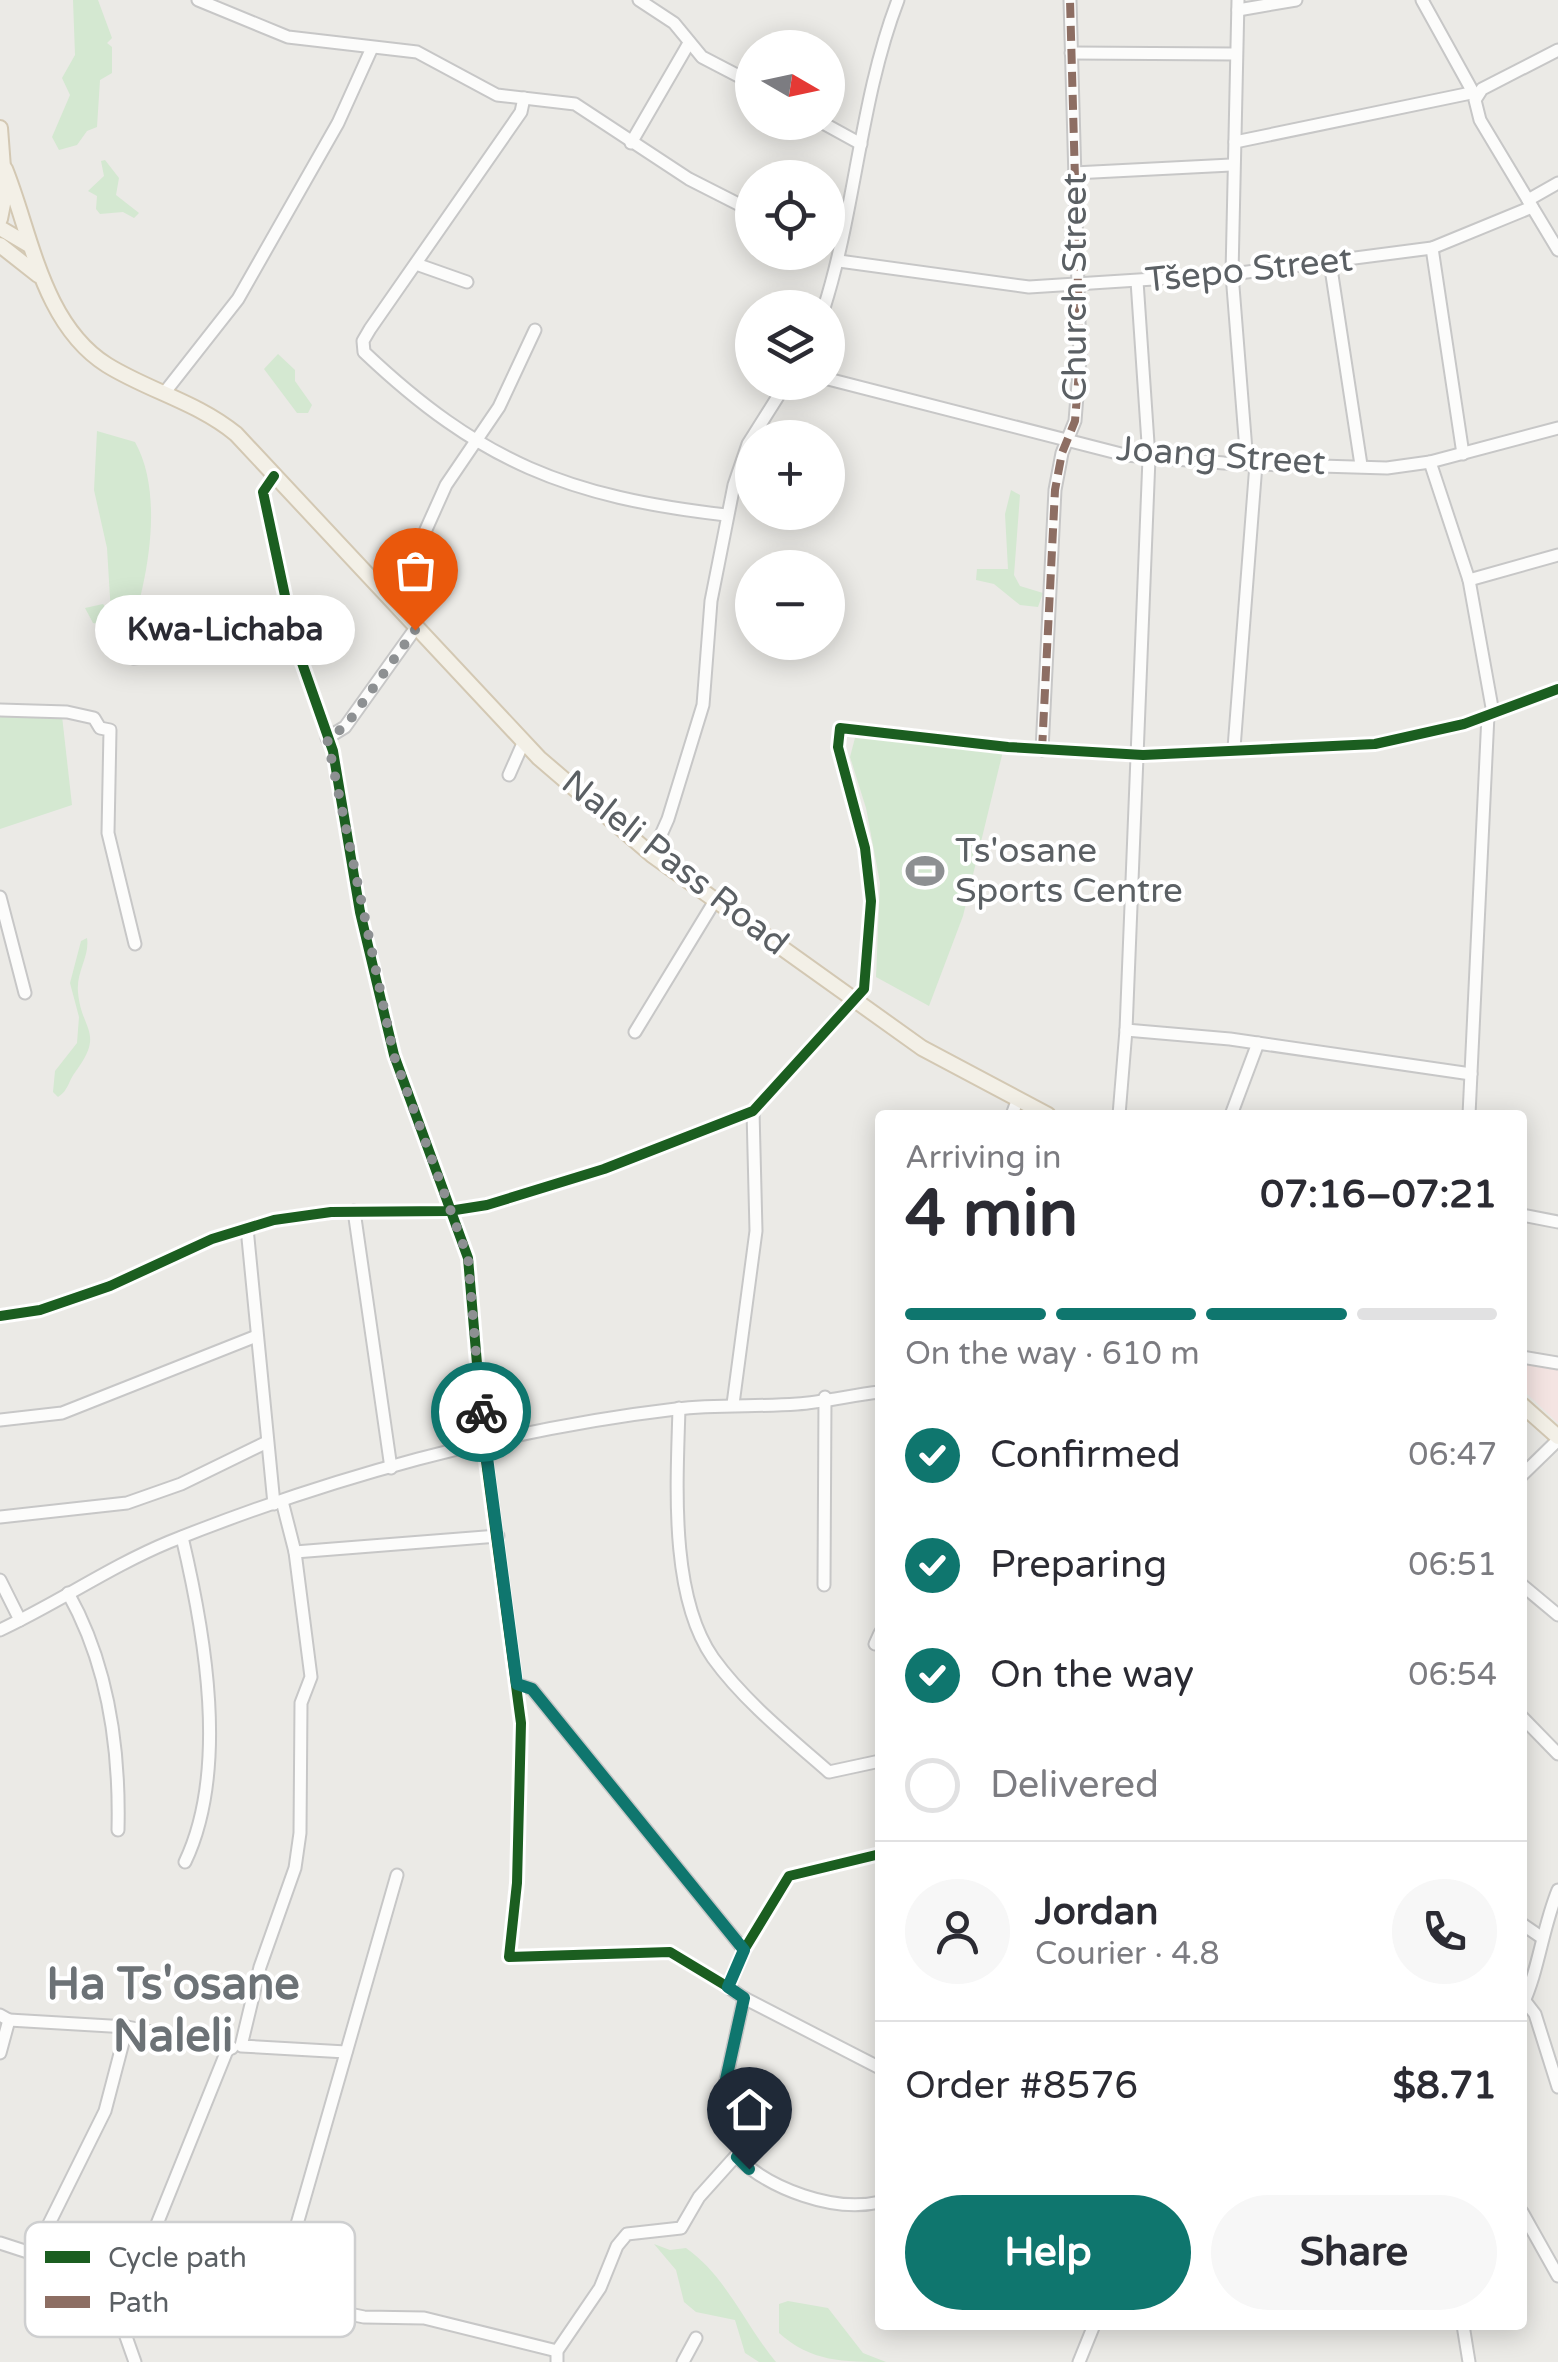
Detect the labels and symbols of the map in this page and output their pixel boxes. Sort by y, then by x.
north arrow [735,30,845,140]
street label: Church Street [1054,173,1096,401]
street label: Tšepo Street [1143,238,1355,302]
street label: Joang Street [1115,428,1327,484]
pin [373,528,458,631]
callout: Kwa-Lichaba [95,595,355,665]
street label: Naleli Pass Road [553,762,797,964]
place label: Ts'osane Sports Centre [955,830,1183,912]
sports icon: Ts'osane Sports Centre [904,850,946,892]
courier [431,1362,531,1462]
district label: Ha Ts'osane Naleli [46,1958,300,2064]
pin [707,2067,792,2170]
legend [25,2222,355,2337]
text: Cycle path [108,2241,247,2275]
text: Path [108,2286,169,2320]

